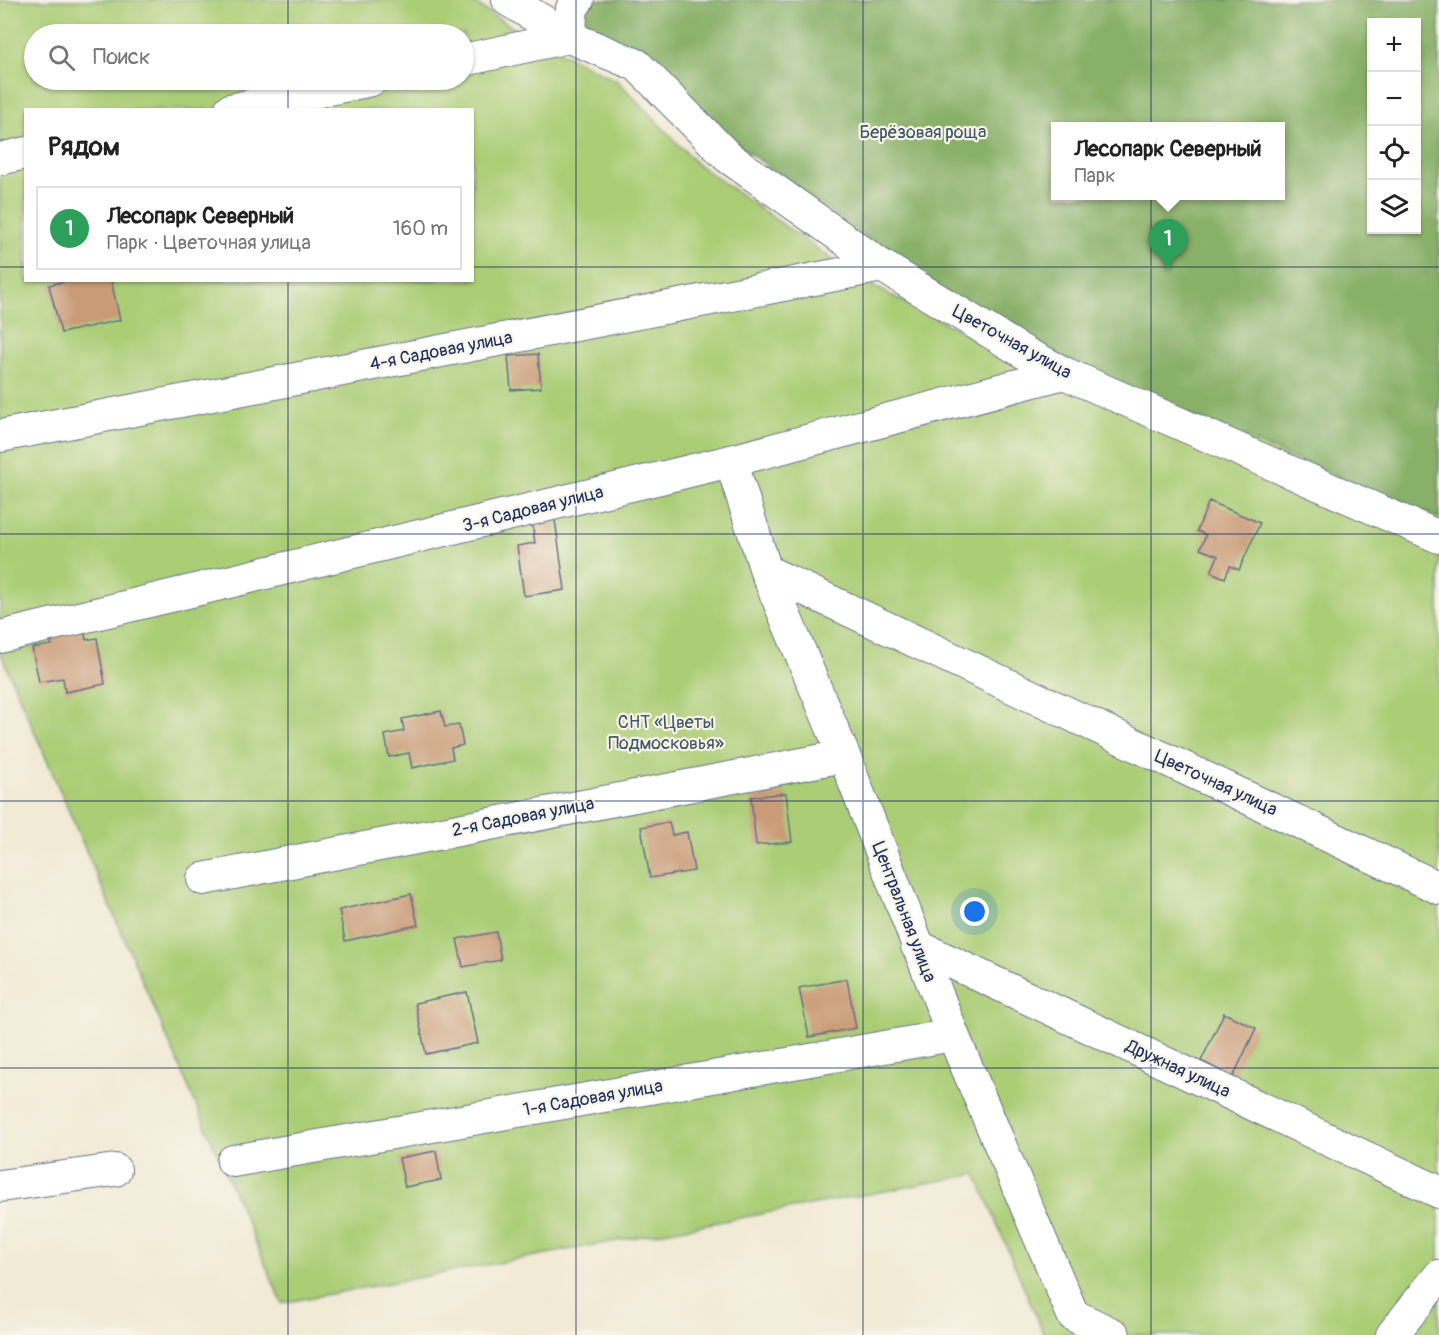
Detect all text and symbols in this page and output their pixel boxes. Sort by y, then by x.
map controls [1367,18,1421,234]
button: + [1367,18,1421,72]
search box [24,24,474,90]
icon: search [45,41,78,74]
text: Поиск [93,43,150,71]
button: − [1367,72,1421,126]
park label: Берёзовая роща [860,121,986,144]
popup [1051,122,1285,200]
button: locate [1367,126,1421,180]
text: Рядом [48,131,120,163]
text: Лесопарк Северный [1074,135,1262,163]
text: Парк [1074,163,1115,188]
button: layers [1367,180,1421,234]
text: Лесопарк Северный [107,202,294,230]
text: 1 [66,216,73,241]
text: 160 m [393,216,448,241]
pin: 1 [1148,220,1188,269]
text: Парк · Цветочная улица [107,230,311,255]
street label: Цветочная улица [948,300,1076,384]
street label: 4-я Садовая улица [368,326,514,376]
street label: 3-я Садовая улица [460,480,606,538]
park label: СНТ «Цветы Подмосковья» [608,711,724,755]
street label: Цветочная улица [1151,745,1281,821]
street label: 2-я Садовая улица [450,792,596,842]
street label: Центральная улица [867,838,941,986]
your location [960,897,989,926]
street label: Дружная улица [1121,1034,1234,1103]
street label: 1-я Садовая улица [521,1074,665,1122]

